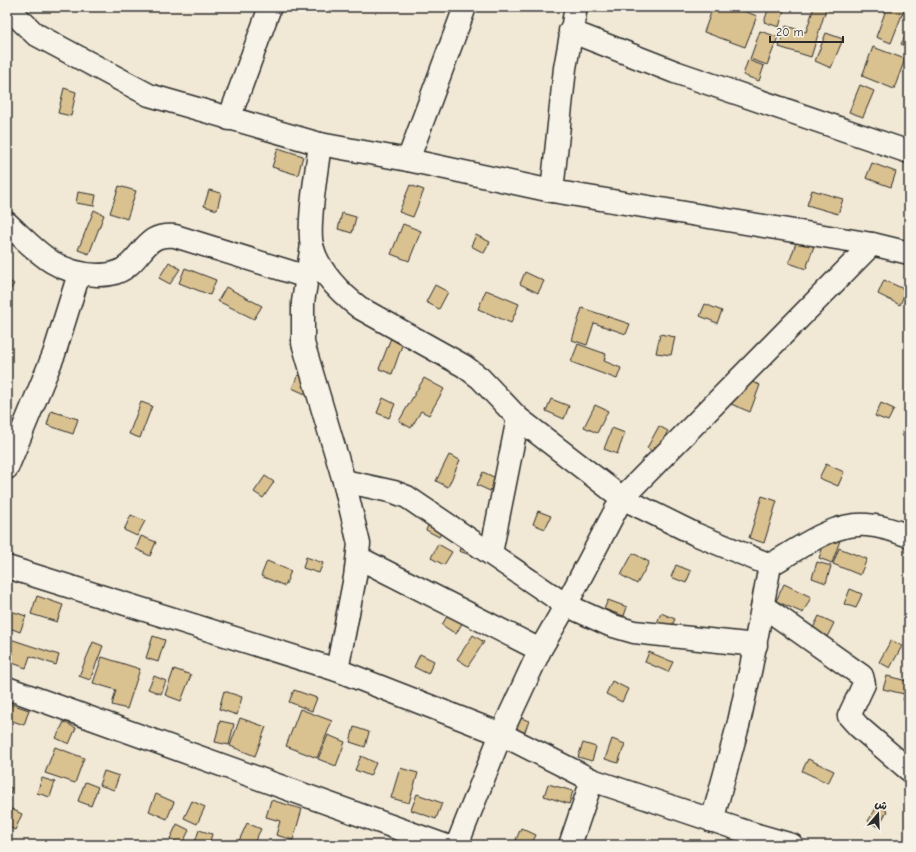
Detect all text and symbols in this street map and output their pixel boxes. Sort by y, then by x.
scale bar [770,18,843,44]
text: 20 m [776,25,804,39]
north arrow [858,794,898,834]
text: ش [873,797,889,813]

